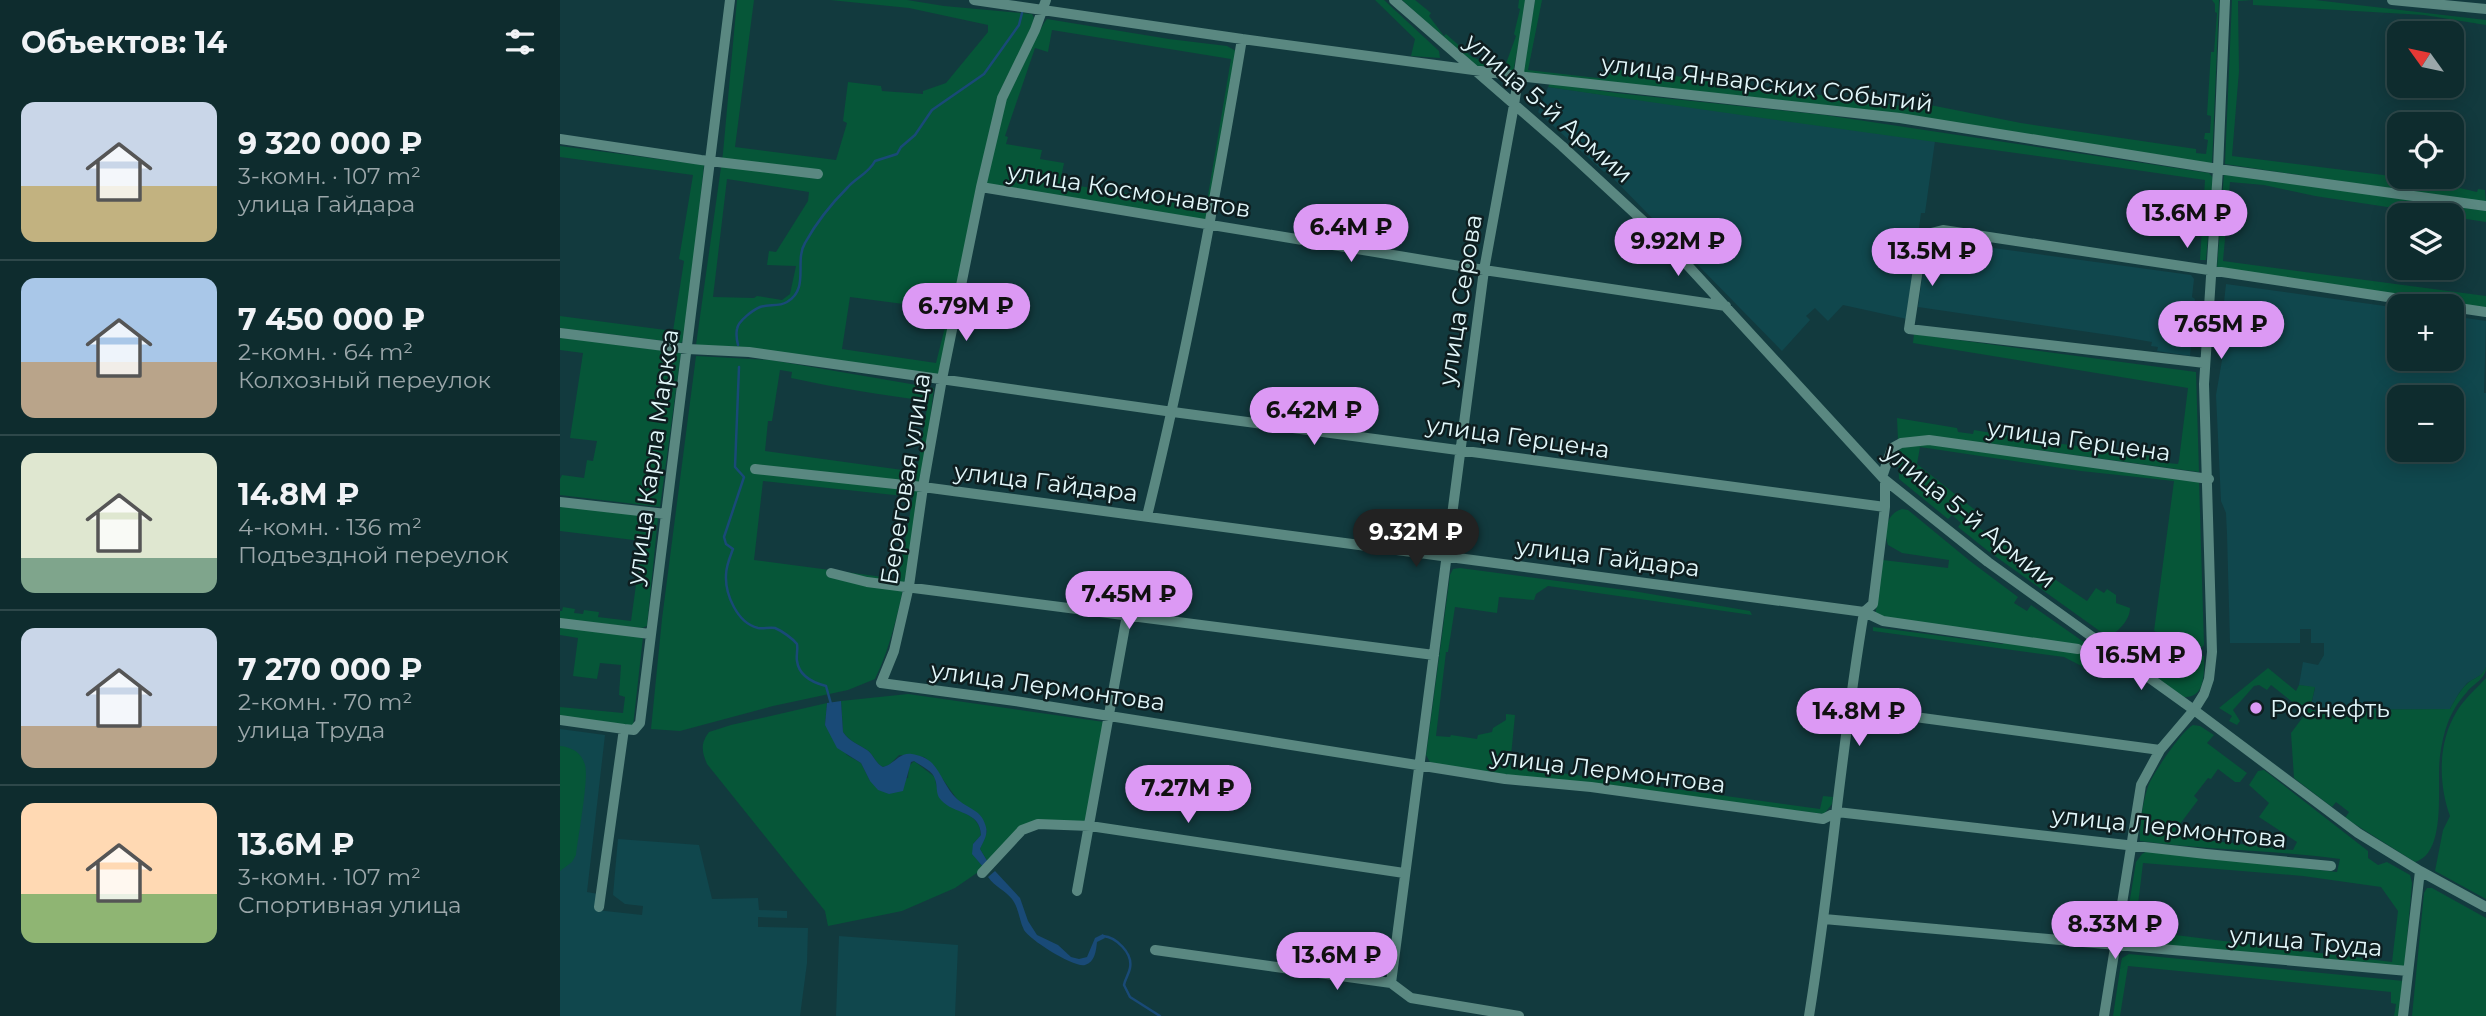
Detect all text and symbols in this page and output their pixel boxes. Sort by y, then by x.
north arrow [2387,21,2464,98]
map controls [2387,21,2464,462]
icon: filters [501,23,539,61]
text: Объектов: 14 [21,24,227,61]
street label: улица 5-й Армии [1458,27,1639,189]
street label: улица Январских Событий [1599,48,1934,118]
button: locate [2387,112,2464,189]
text: 9 320 000 ₽ [238,125,423,162]
icon: home [77,130,161,214]
street label: улица Космонавтов [1004,156,1253,224]
text: 3-комн. · 107 m² [238,162,421,190]
text: улица Гайдара [238,190,415,218]
pin: 13.6M ₽ [2122,190,2252,250]
text: 13.6M ₽ [2142,199,2232,227]
button: layers [2387,203,2464,280]
pin: 6.4M ₽ [1294,204,1408,264]
street label: улица Серова [1432,212,1488,389]
text: 6.4M ₽ [1309,213,1393,241]
pin: 9.92M ₽ [1613,218,1743,278]
text: 9.92M ₽ [1631,227,1725,255]
pin: 13.5M ₽ [1867,229,1997,288]
text: 13.5M ₽ [1888,237,1976,265]
pin: 6.79M ₽ [901,284,1031,343]
text: 6.79M ₽ [918,292,1014,320]
button: + [2387,294,2464,371]
text: 7 450 000 ₽ [238,301,425,338]
pin: 7.65M ₽ [2156,302,2286,361]
icon: home [77,306,161,390]
text: 7.65M ₽ [2174,310,2268,338]
street label: улица Карла Маркса [620,327,684,588]
text: 2-комн. · 64 m² [238,338,413,366]
text: Колхозный переулок [238,366,491,394]
street label: Береговая улица [874,371,936,587]
button: − [2387,385,2464,462]
pin: 6.42M ₽ [1249,388,1379,447]
text: 6.42M ₽ [1266,396,1362,424]
street label: улица Герцена [1423,410,1612,464]
street label: улица Герцена [1984,413,2173,467]
street label: улица 5-й Армии [1877,437,2062,594]
street label: улица Гайдара [952,456,1139,508]
text: 14.8M ₽ [238,476,359,513]
icon: home [77,481,161,565]
pin: 9.32M ₽ [1351,510,1481,569]
text: 4-комн. · 136 m² [238,513,422,541]
text: 9.32M ₽ [1369,518,1463,546]
street label: улица Гайдара [1514,531,1701,583]
text: Подъездной переулок [238,541,509,569]
pin: 7.45M ₽ [1064,572,1194,631]
text: 7.45M ₽ [1081,580,1177,608]
pin: 16.5M ₽ [2076,632,2206,692]
text: 16.5M ₽ [2096,641,2186,669]
text: 7 270 000 ₽ [238,651,423,688]
street label: улица Лермонтова [928,655,1167,717]
icon: home [77,656,161,740]
text: 2-комн. · 70 m² [238,688,412,716]
pin: 14.8M ₽ [1794,688,1924,748]
place label: Роснефть [2270,694,2390,723]
text: 14.8M ₽ [1812,697,1906,725]
marker: Роснефть [2248,700,2264,716]
text: улица Труда [238,716,385,744]
street label: улица Лермонтова [1488,741,1727,799]
pin: 7.27M ₽ [1123,766,1253,825]
text: 7.27M ₽ [1141,774,1235,802]
street label: улица Лермонтова [2049,800,2288,854]
text: 13.6M ₽ [238,826,355,863]
icon: home [77,831,161,915]
text: 3-комн. · 107 m² [238,863,421,891]
text: Спортивная улица [238,891,461,919]
pin: 8.33M ₽ [2050,902,2180,961]
text: 8.33M ₽ [2067,910,2163,938]
street label: улица Труда [2227,920,2384,962]
pin: 13.6M ₽ [1272,932,1402,992]
text: 13.6M ₽ [1292,941,1382,969]

